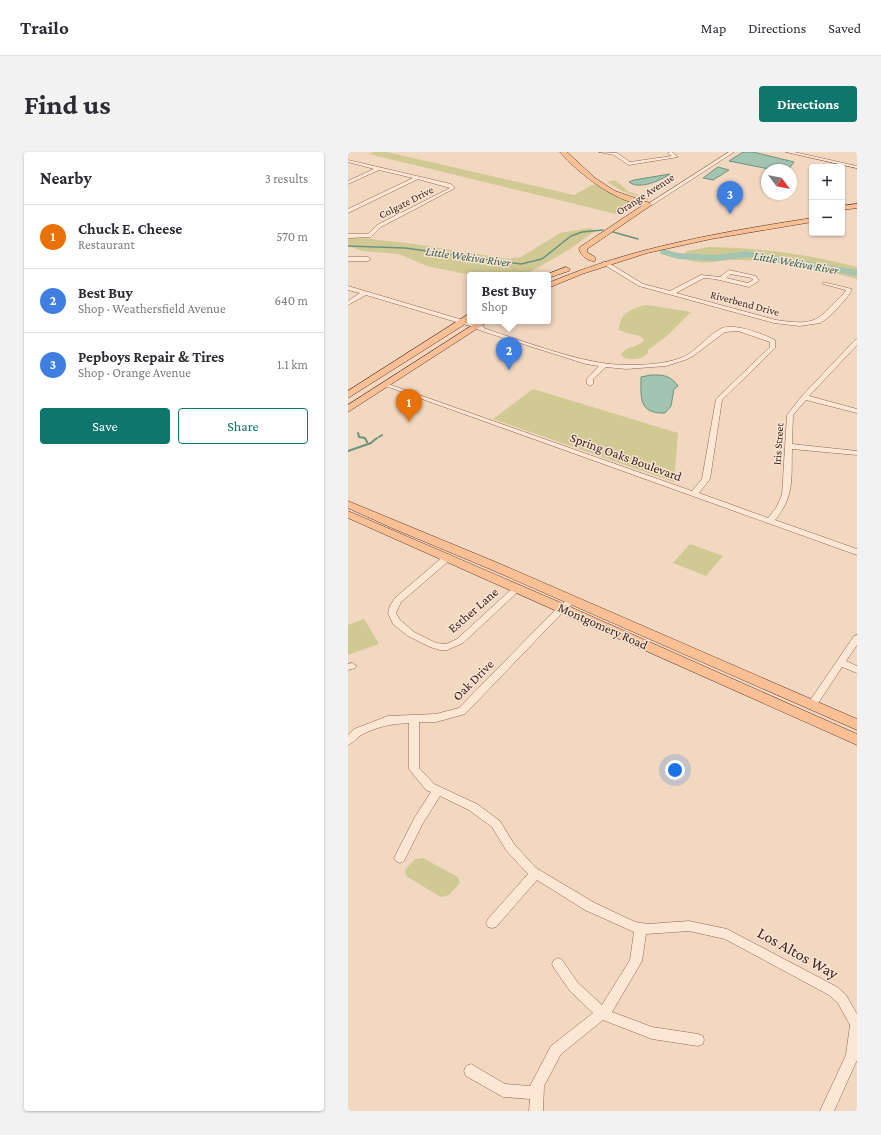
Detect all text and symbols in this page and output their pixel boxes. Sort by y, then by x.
text: Trailo [20,17,69,38]
text: Map [701,20,726,36]
text: Directions [748,20,806,36]
text: Saved [828,20,861,36]
button: Directions [759,86,857,122]
text: Find us [24,89,111,120]
north arrow [761,164,797,200]
map controls [809,164,845,236]
button: + [809,164,845,200]
text: Nearby [40,169,92,188]
text: 3 results [265,171,308,186]
street label: Orange Avenue [614,171,677,218]
pin: 3 [717,181,743,214]
street label: Colgate Drive [377,183,436,222]
button: − [809,200,845,236]
text: Chuck E. Cheese [78,221,182,237]
text: 1 [51,229,55,244]
text: 570 m [276,229,308,244]
text: Restaurant [78,237,135,252]
water label: Little Wekiva River [424,244,512,270]
water label: Little Wekiva River [752,249,840,277]
popup [467,272,551,324]
text: Best Buy [482,283,536,299]
text: Best Buy [78,285,133,301]
street label: Riverbend Drive [709,288,781,318]
text: 2 [50,293,56,308]
text: 640 m [275,293,308,308]
text: Shop [482,299,508,314]
text: Shop · Weathersfield Avenue [78,301,226,316]
pin: 2 [496,337,522,370]
text: Pepboys Repair & Tires [78,349,224,365]
text: 3 [50,357,56,372]
text: 1.1 km [277,357,308,372]
text: Shop · Orange Avenue [78,365,191,380]
pin: 1 [396,389,422,422]
button: Save [40,408,170,444]
button: Share [178,408,308,444]
street label: Iris Street [771,422,785,466]
street label: Spring Oaks Boulevard [568,430,684,484]
street label: Esther Lane [445,584,501,636]
street label: Montgomery Road [556,599,650,653]
street label: Oak Drive [449,656,497,704]
your location [665,760,685,780]
street label: Los Altos Way [754,924,842,983]

